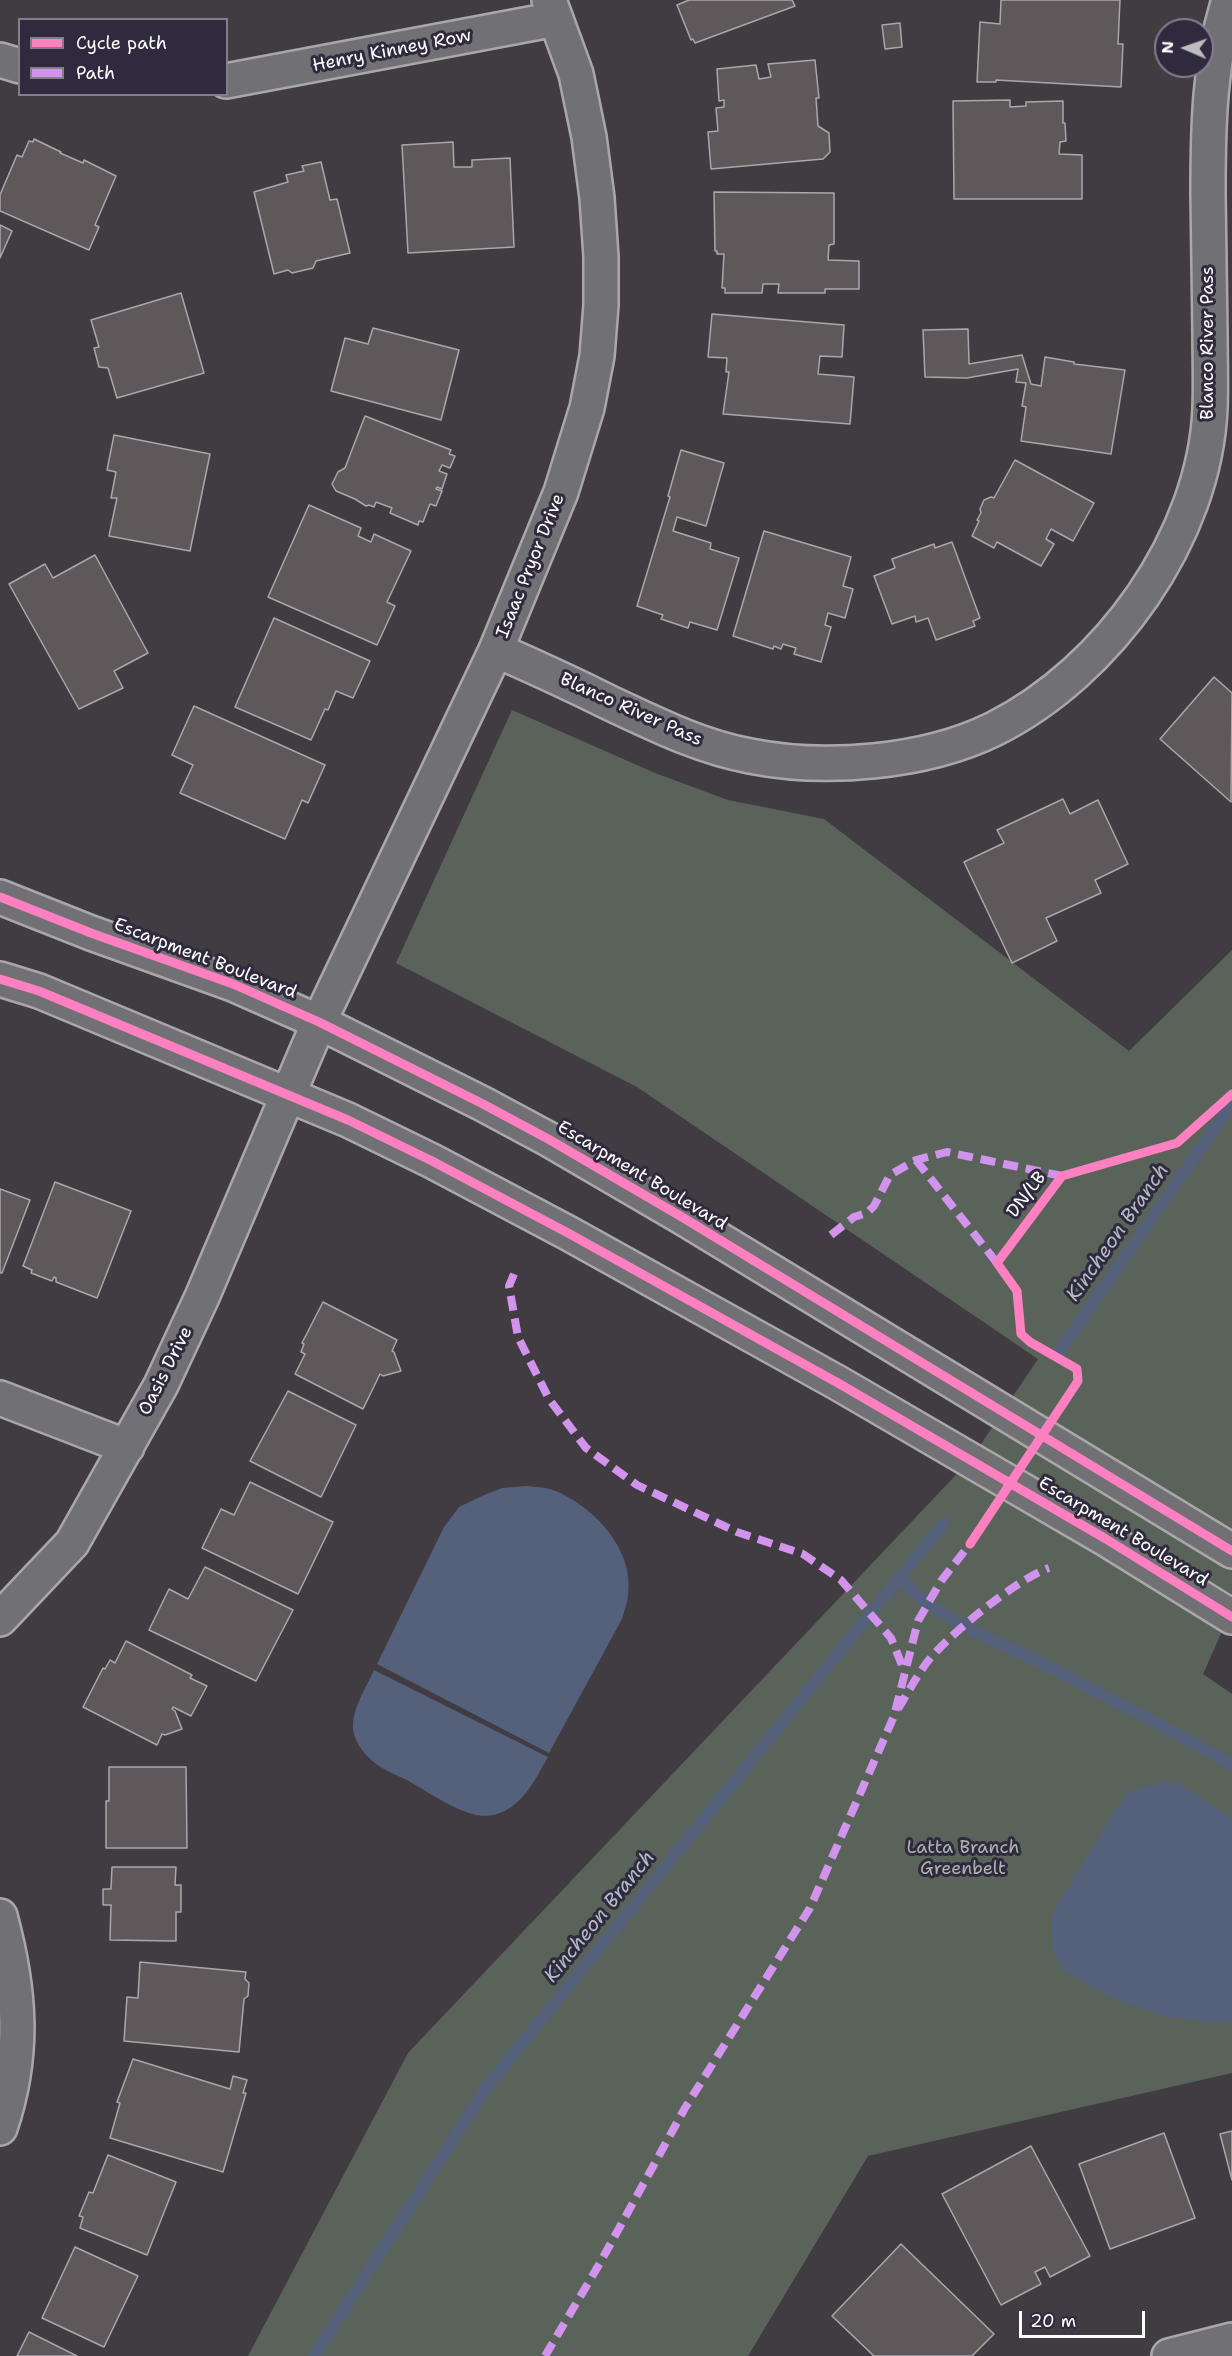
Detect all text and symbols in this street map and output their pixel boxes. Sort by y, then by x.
legend [18,18,228,96]
north arrow [1154,18,1214,78]
street label: Henry Kinney Row [311,25,473,77]
text: Cycle path [76,31,167,55]
text: N [1157,41,1178,54]
text: Path [76,61,115,85]
street label: Blanco River Pass [1197,266,1219,420]
street label: Isaac Pryor Drive [492,491,570,641]
street label: Blanco River Pass [556,669,706,751]
street label: Escarpment Boulevard [110,914,300,1004]
street label: Escarpment Boulevard [553,1117,731,1235]
water label: Kincheon Branch [1062,1160,1174,1306]
street label: DN/LB [1003,1168,1051,1222]
street label: Oasis Drive [134,1323,198,1419]
street label: Escarpment Boulevard [1034,1473,1212,1591]
park label: Latta Branch Greenbelt [907,1837,1019,1880]
water label: Kincheon Branch [540,1846,660,1988]
scale bar [1022,2299,1148,2337]
text: 20 m [1030,2309,1076,2333]

